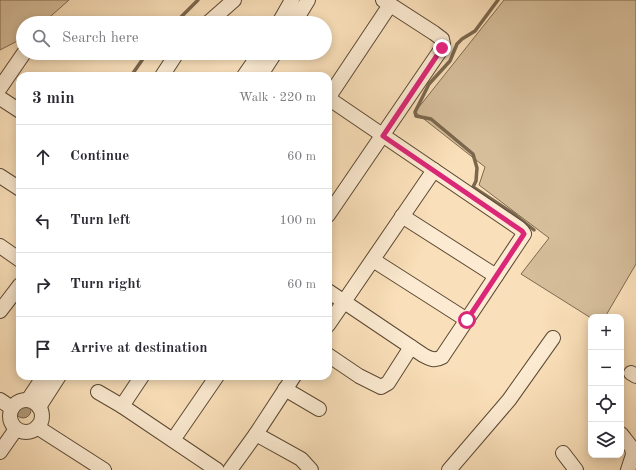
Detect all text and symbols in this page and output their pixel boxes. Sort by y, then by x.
search box [16,16,332,60]
icon: search [30,27,52,49]
text: Search here [62,31,139,46]
route end [433,39,451,57]
text: 3 min [32,90,75,107]
text: Walk · 220 m [239,91,316,104]
icon: ahead [32,146,54,168]
text: Continue [70,149,129,164]
text: 60 m [287,150,316,163]
icon: left [32,210,54,232]
text: Turn left [70,213,130,228]
text: 100 m [279,214,316,227]
icon: right [32,274,54,296]
text: Turn right [70,277,141,292]
text: 60 m [287,278,316,291]
route start [458,311,476,329]
map controls [588,314,624,458]
button: + [588,314,624,350]
icon: arrive [32,338,54,360]
text: Arrive at destination [70,341,208,356]
button: − [588,350,624,386]
button: locate [588,386,624,422]
button: layers [588,422,624,458]

